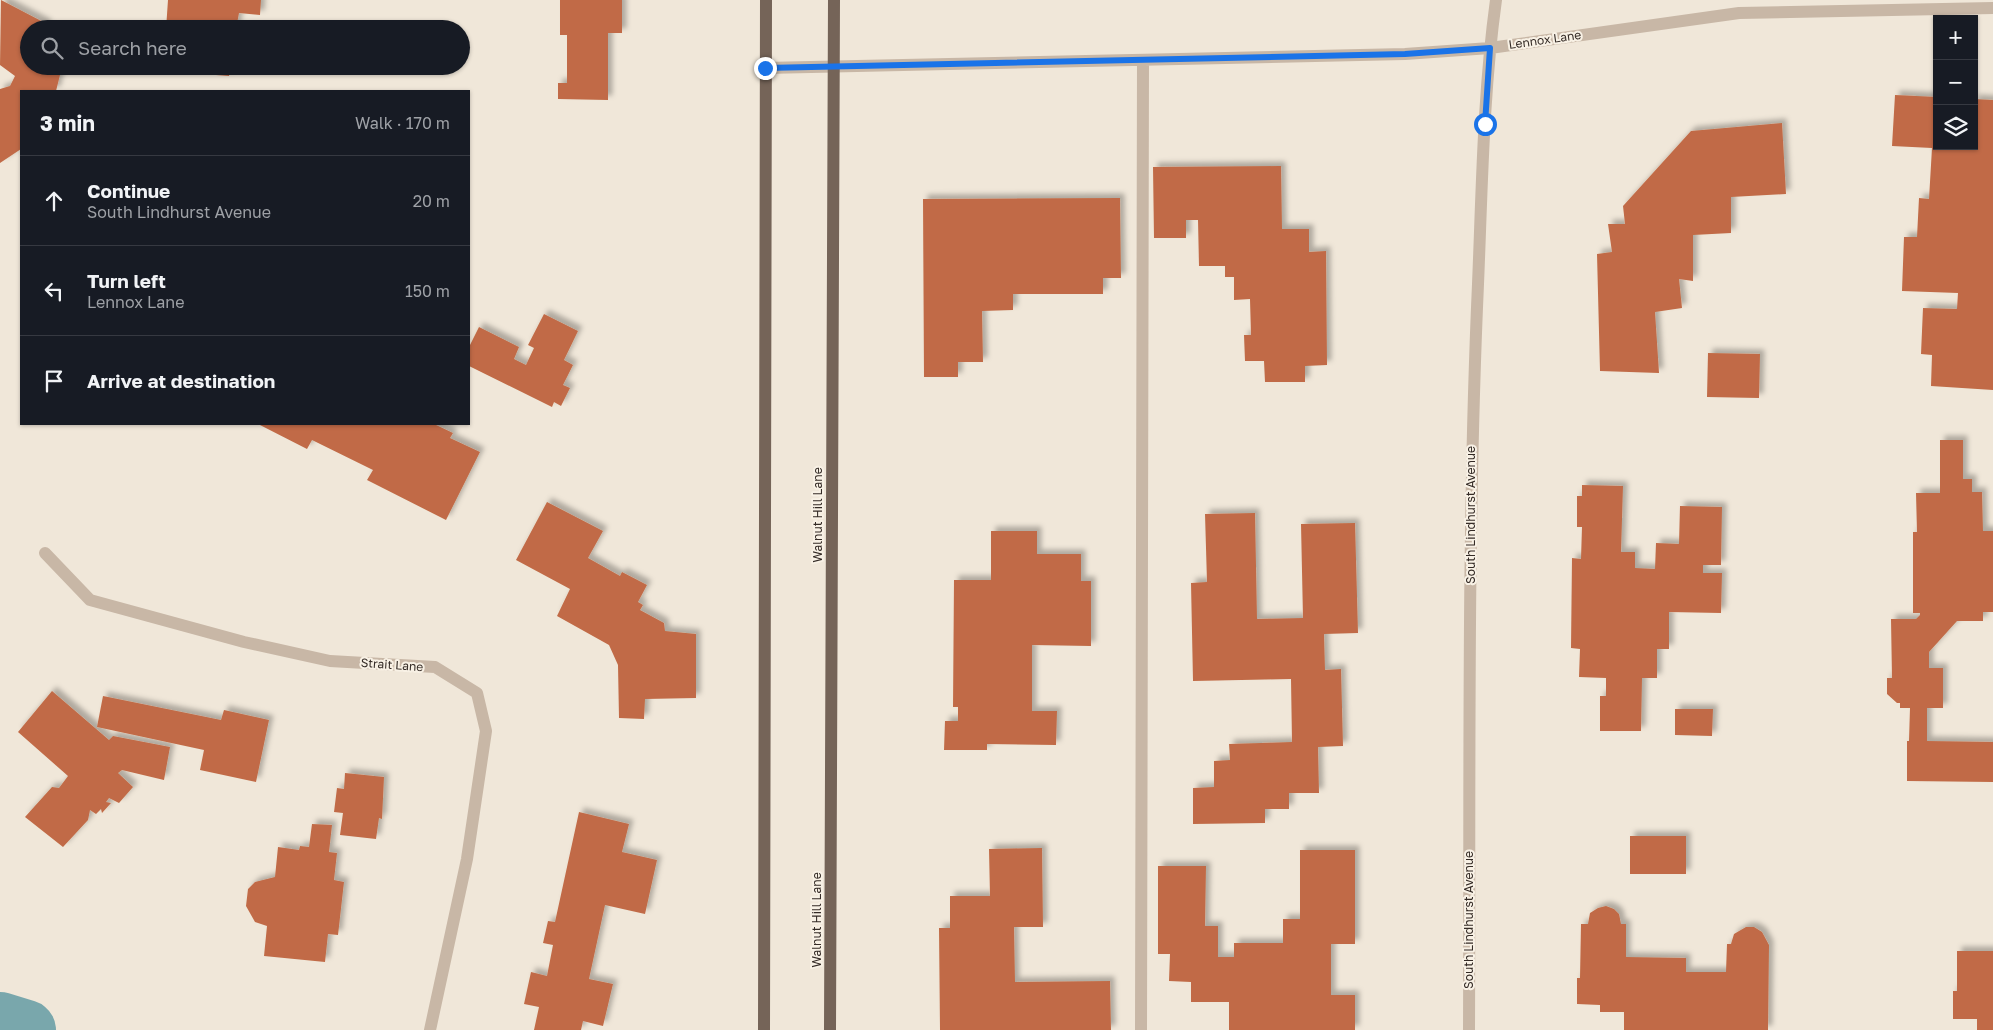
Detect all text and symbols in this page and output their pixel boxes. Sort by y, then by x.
map controls [1933,15,1978,150]
button: + [1933,15,1978,60]
search box [20,20,470,75]
street label: Lennox Lane [1508,27,1582,52]
icon: search [38,34,66,62]
text: Search here [78,36,187,59]
route end [754,57,777,80]
button: − [1933,60,1978,105]
button: layers [1933,105,1978,150]
text: 3 min [40,110,95,136]
text: Walk · 170 m [355,113,450,133]
route start [1474,113,1497,136]
text: Continue [87,179,170,202]
icon: ahead [40,187,68,215]
text: 20 m [413,191,450,211]
text: South Lindhurst Avenue [87,202,271,222]
text: Turn left [87,269,166,292]
icon: left [40,277,68,305]
text: 150 m [405,281,450,301]
text: Lennox Lane [87,292,184,312]
icon: arrive [40,367,68,395]
text: Arrive at destination [87,369,275,392]
street label: South Lindhurst Avenue [1463,446,1478,584]
street label: Walnut Hill Lane [810,467,825,563]
street label: Strait Lane [360,655,424,674]
street label: South Lindhurst Avenue [1461,851,1476,989]
street label: Walnut Hill Lane [809,872,824,968]

